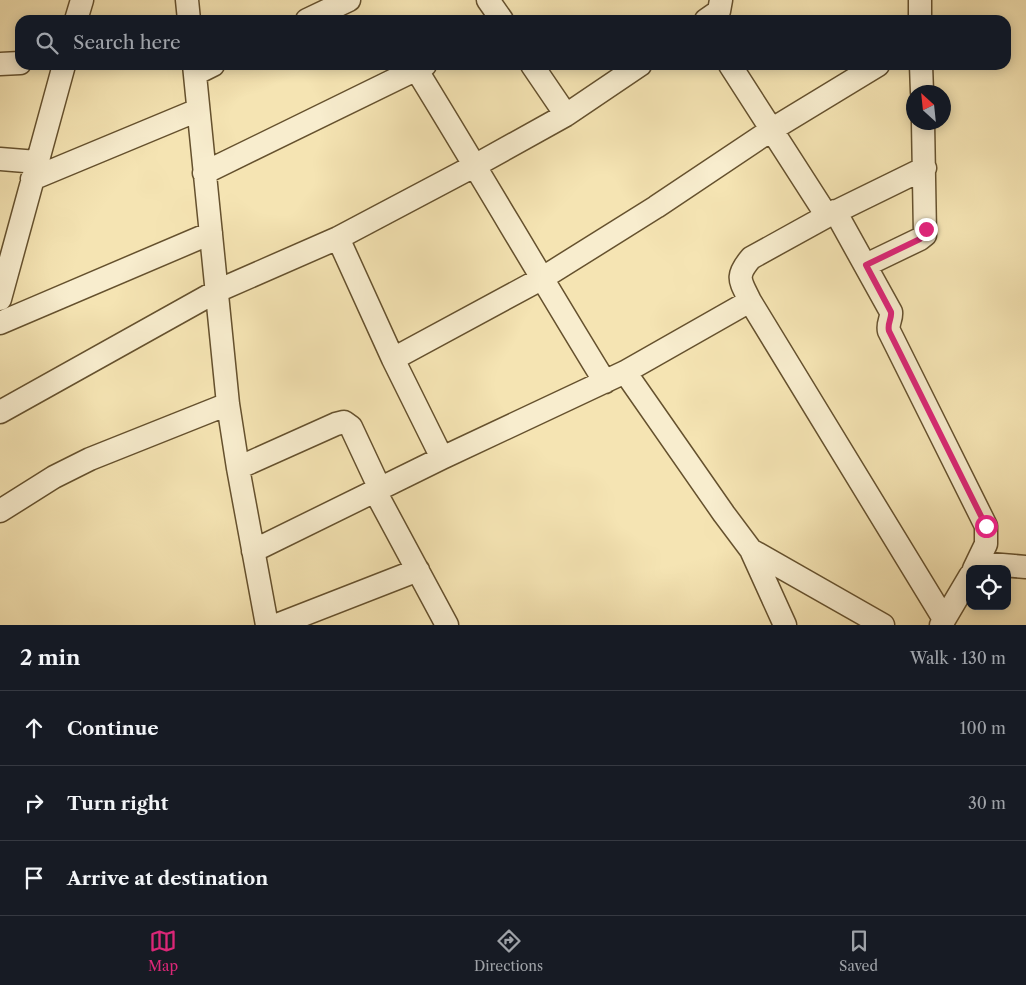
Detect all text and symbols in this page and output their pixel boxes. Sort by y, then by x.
search box [15,15,1011,70]
icon: search [33,29,61,57]
text: Search here [73,31,181,54]
north arrow [906,85,951,130]
route end [915,218,938,241]
route start [975,515,998,538]
map controls [966,565,1011,610]
button: locate [966,565,1011,610]
text: 2 min [20,645,80,670]
text: Walk · 130 m [910,648,1006,668]
icon: ahead [20,714,48,742]
text: Continue [67,717,159,740]
text: 100 m [960,718,1006,738]
icon: right [20,789,48,817]
text: Turn right [67,792,168,815]
text: 30 m [968,793,1006,813]
icon: arrive [20,864,48,892]
text: Arrive at destination [67,867,268,890]
tab: Map [148,927,178,975]
tab: Directions [474,927,543,975]
tab: Saved [839,927,878,975]

